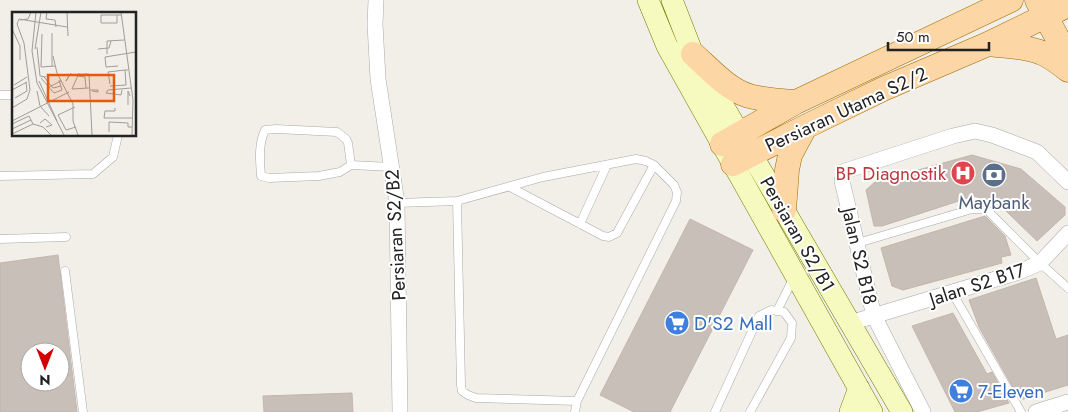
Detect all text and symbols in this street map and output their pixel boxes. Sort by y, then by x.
inset map [12,12,136,136]
scale bar [888,20,989,52]
text: 50 m [896,26,930,48]
street label: Persiaran Utama S2/2 [761,60,932,159]
place label: BP Diagnostik [836,160,947,187]
hospital icon: BP Diagnostik [950,160,976,186]
bank icon: Maybank [981,162,1007,188]
street label: Persiaran S2/B2 [379,169,412,301]
street label: Persiaran S2/B1 [754,171,842,297]
place label: Maybank [958,189,1030,216]
street label: Jalan S2 B18 [835,202,884,308]
street label: Jalan S2 B17 [923,256,1028,314]
supermarket icon: D'S2 Mall [664,310,690,336]
place label: D'S2 Mall [694,310,773,337]
north arrow [20,342,70,392]
text: N [39,370,51,390]
supermarket icon: 7-Eleven [948,378,974,404]
place label: 7-Eleven [978,378,1044,405]

